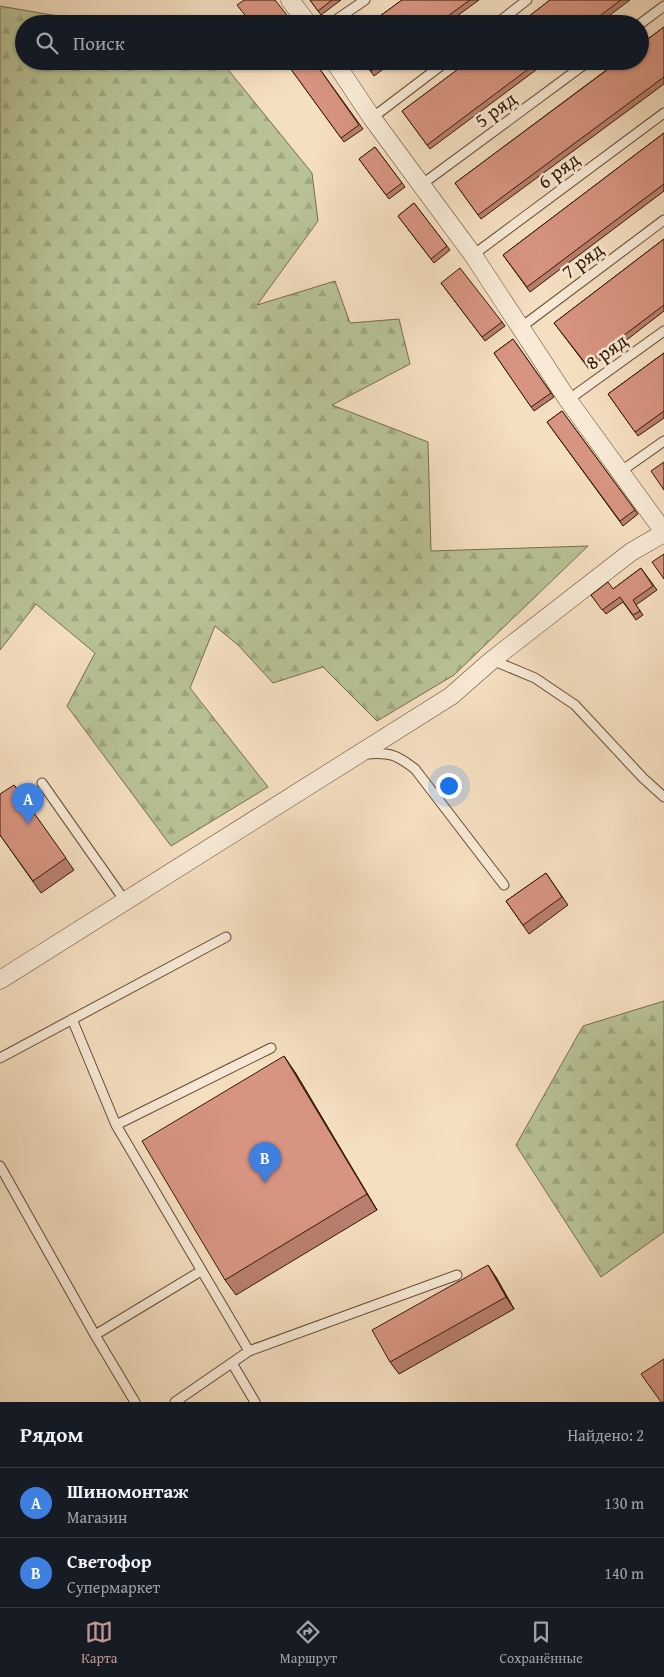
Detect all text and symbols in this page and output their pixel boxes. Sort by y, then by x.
search box [15,15,649,70]
icon: search [33,29,61,57]
text: Поиск [73,29,125,57]
street label: 5 ряд [468,84,522,134]
street label: 6 ряд [531,145,585,195]
street label: 7 ряд [555,235,609,285]
street label: 8 ряд [579,326,633,376]
your location [436,773,462,799]
pin: A [12,783,44,824]
pin: B [249,1142,281,1183]
text: Рядом [20,1419,83,1450]
text: Найдено: 2 [567,1423,644,1447]
text: Шиномонтаж [67,1477,188,1505]
text: A [31,1491,41,1515]
text: 130 m [604,1491,644,1515]
text: Магазин [67,1505,127,1529]
text: Светофор [67,1547,152,1575]
text: B [31,1561,41,1585]
text: 140 m [604,1561,644,1585]
text: Супермаркет [67,1575,160,1599]
tab: Карта [81,1618,117,1668]
tab: Маршрут [280,1618,337,1668]
tab: Сохранённые [499,1618,583,1668]

